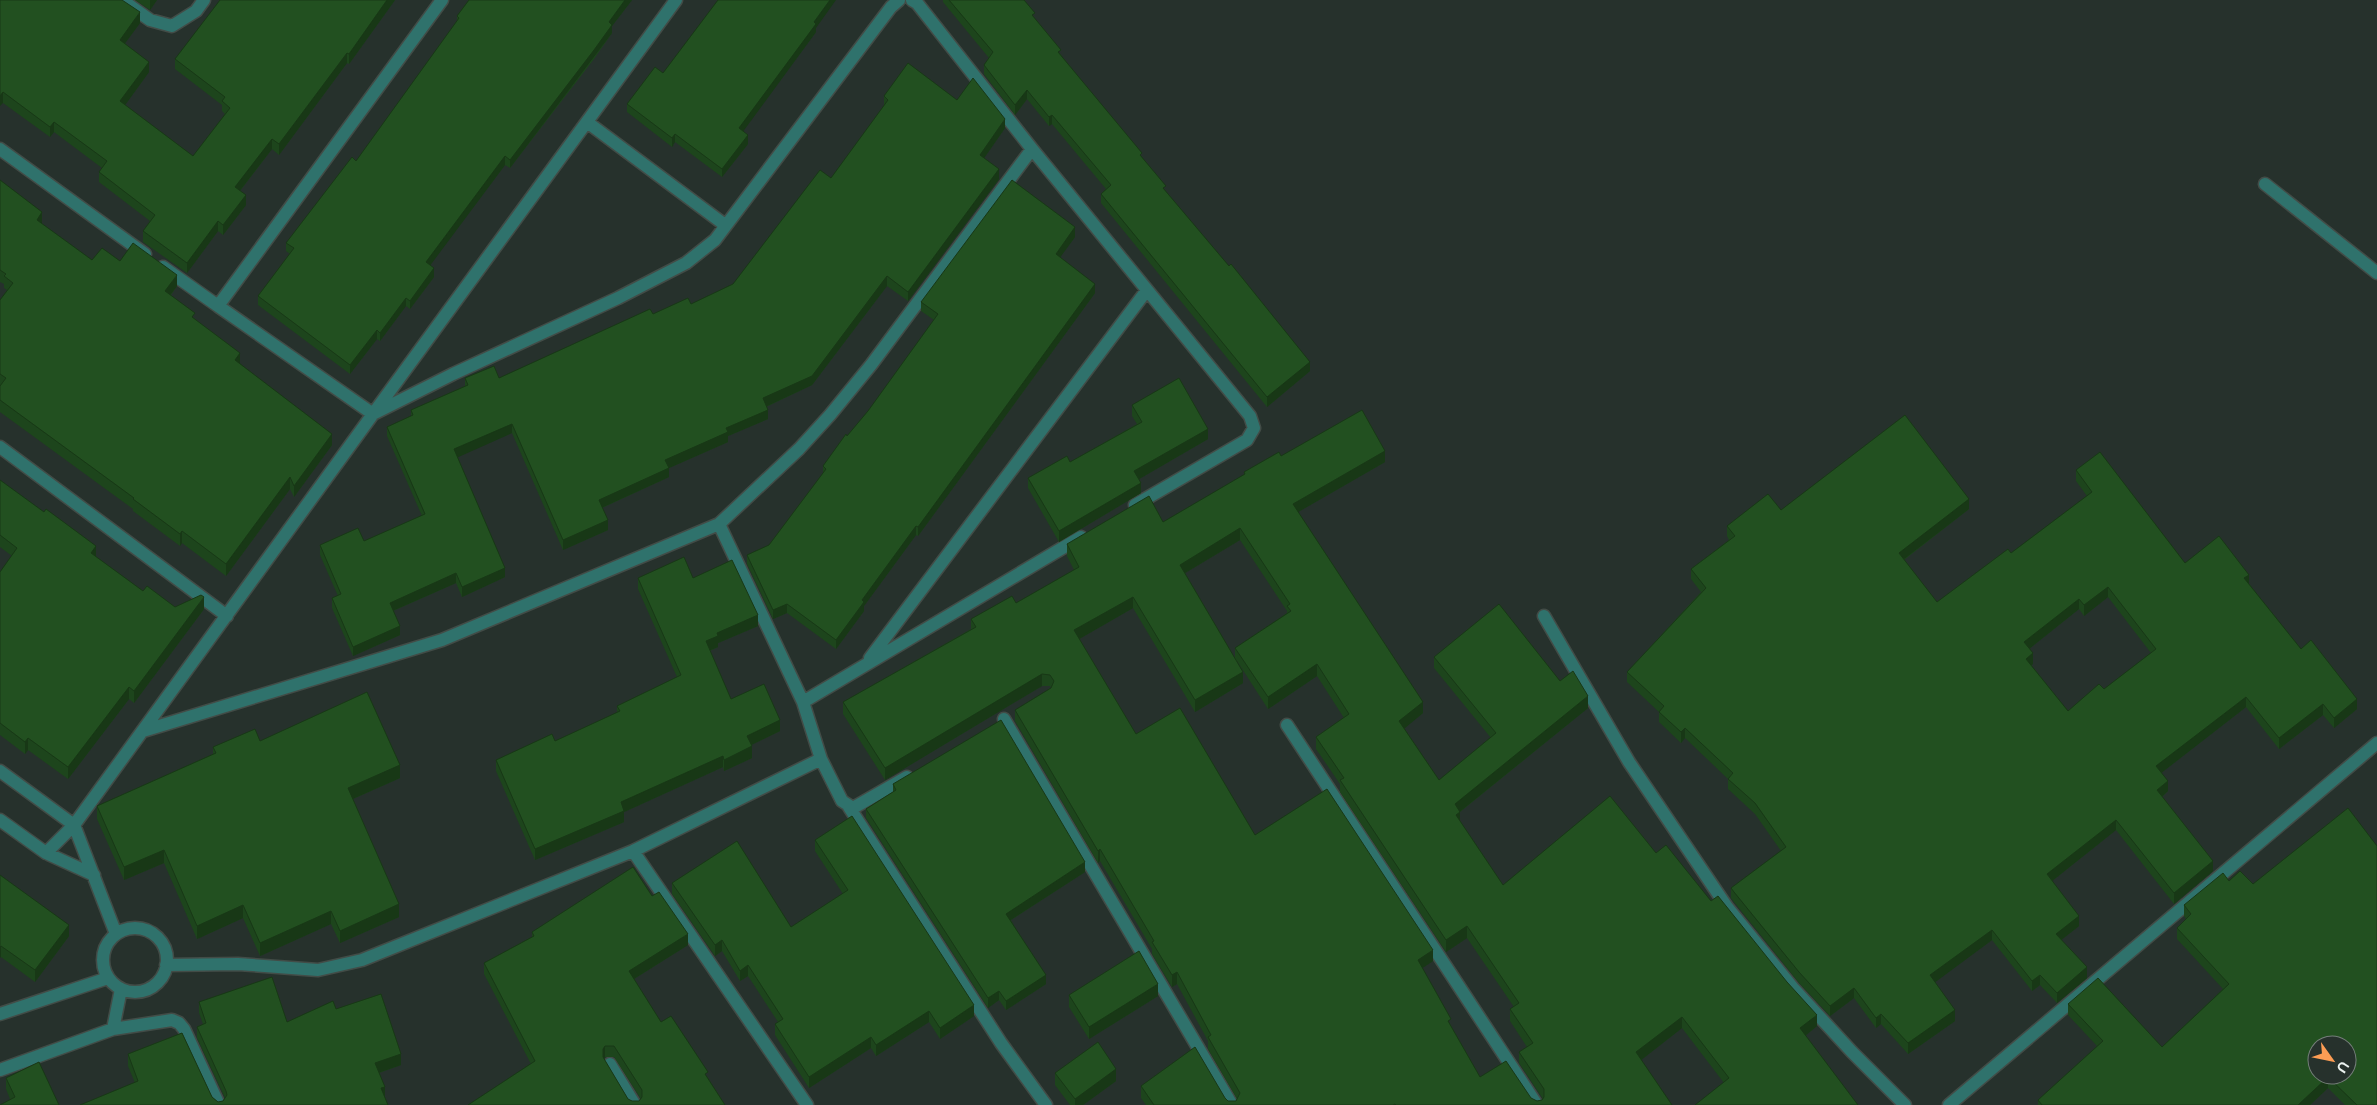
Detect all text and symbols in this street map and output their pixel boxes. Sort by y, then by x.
north arrow [2307,1035,2357,1085]
text: U [2333,1058,2352,1076]

